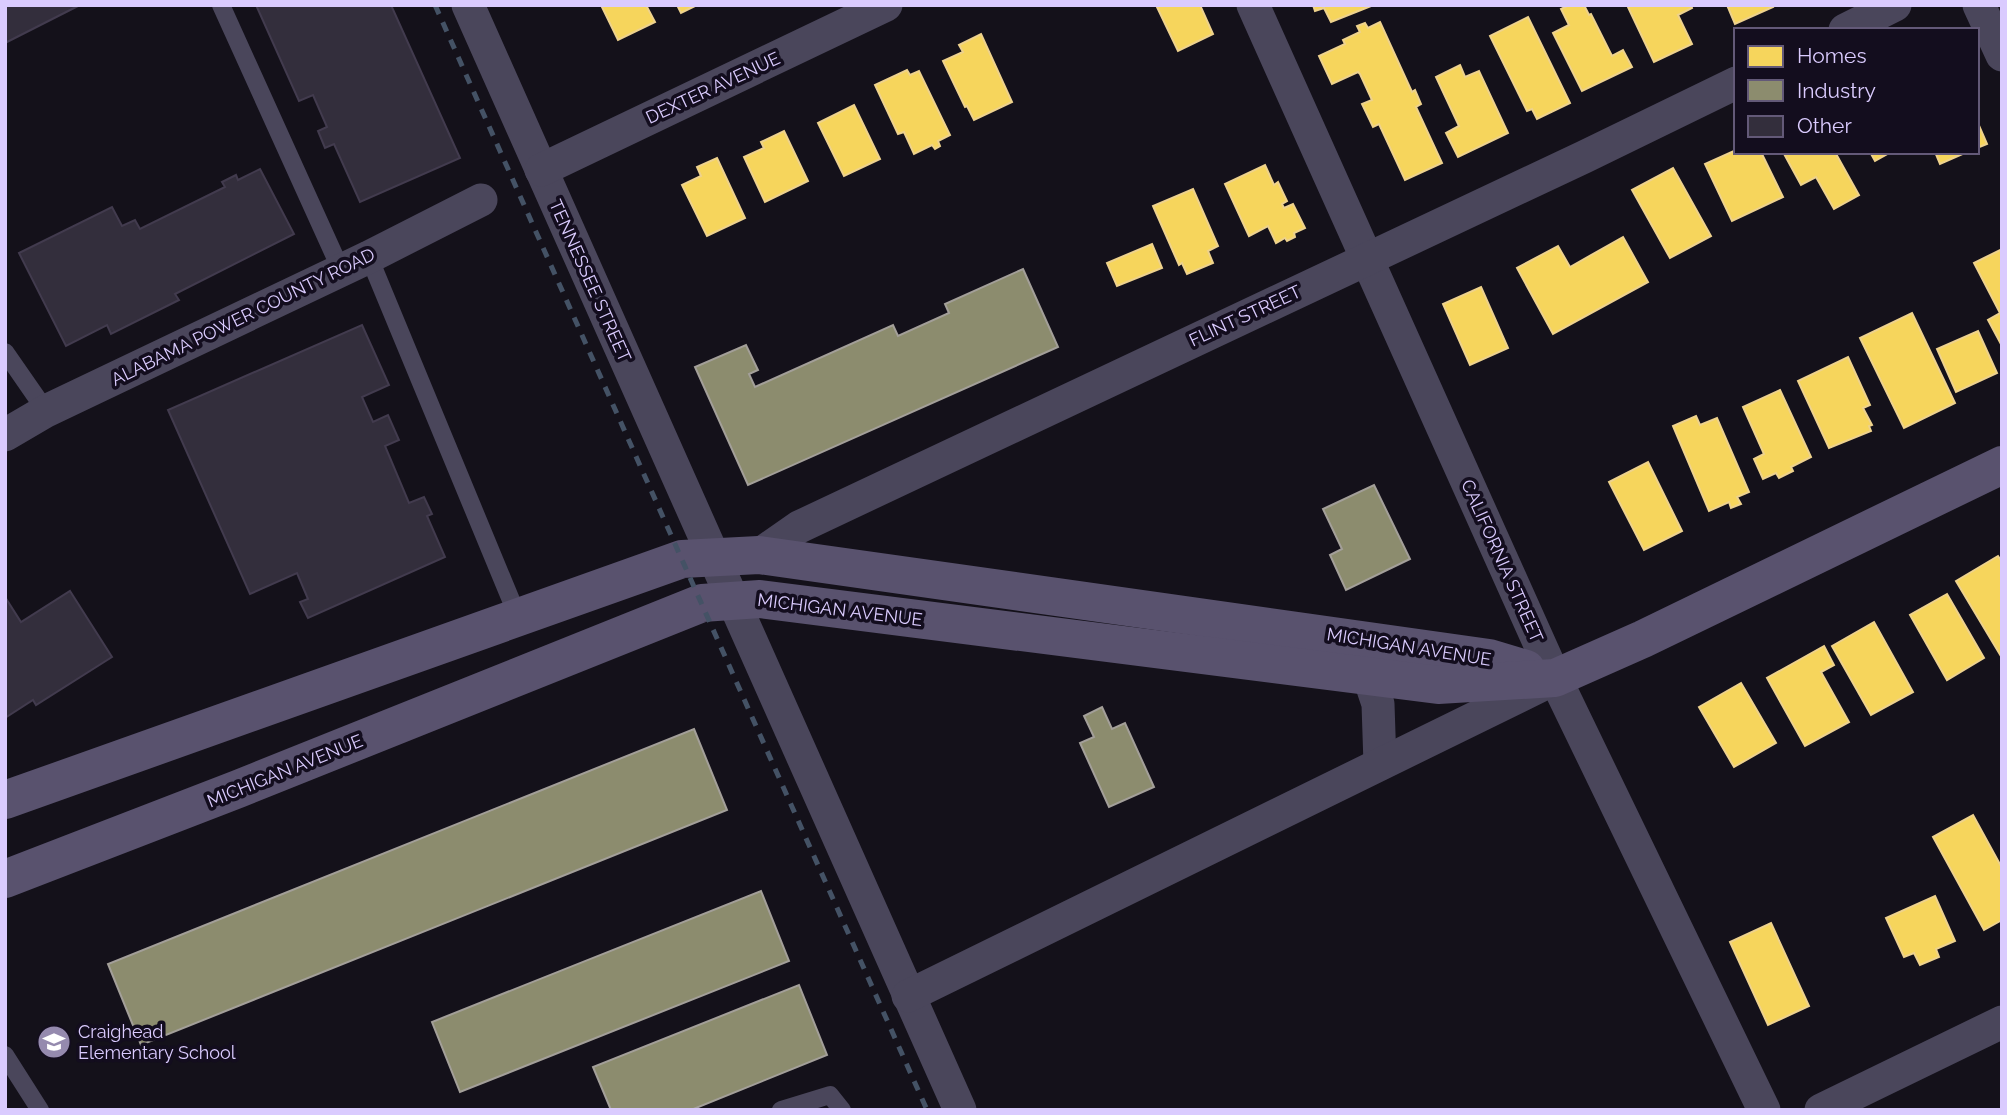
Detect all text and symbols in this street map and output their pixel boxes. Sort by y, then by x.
legend [1734,28,1979,154]
text: Homes [1797,43,1867,68]
street label: DEXTER AVENUE [642,47,783,128]
text: Industry [1797,78,1876,103]
text: Other [1797,113,1852,138]
street label: TENNESSEE STREET [545,196,636,365]
street label: ALABAMA POWER COUNTY ROAD [108,243,378,390]
street label: FLINT STREET [1185,280,1304,351]
street label: CALIFORNIA STREET [1457,476,1548,645]
street label: MICHIGAN AVENUE [756,589,924,630]
street label: MICHIGAN AVENUE [1325,623,1493,670]
street label: MICHIGAN AVENUE [204,730,366,811]
place label: Craighead Elementary School [78,1021,236,1063]
school or university icon: Craighead Elementary School [35,1023,73,1061]

